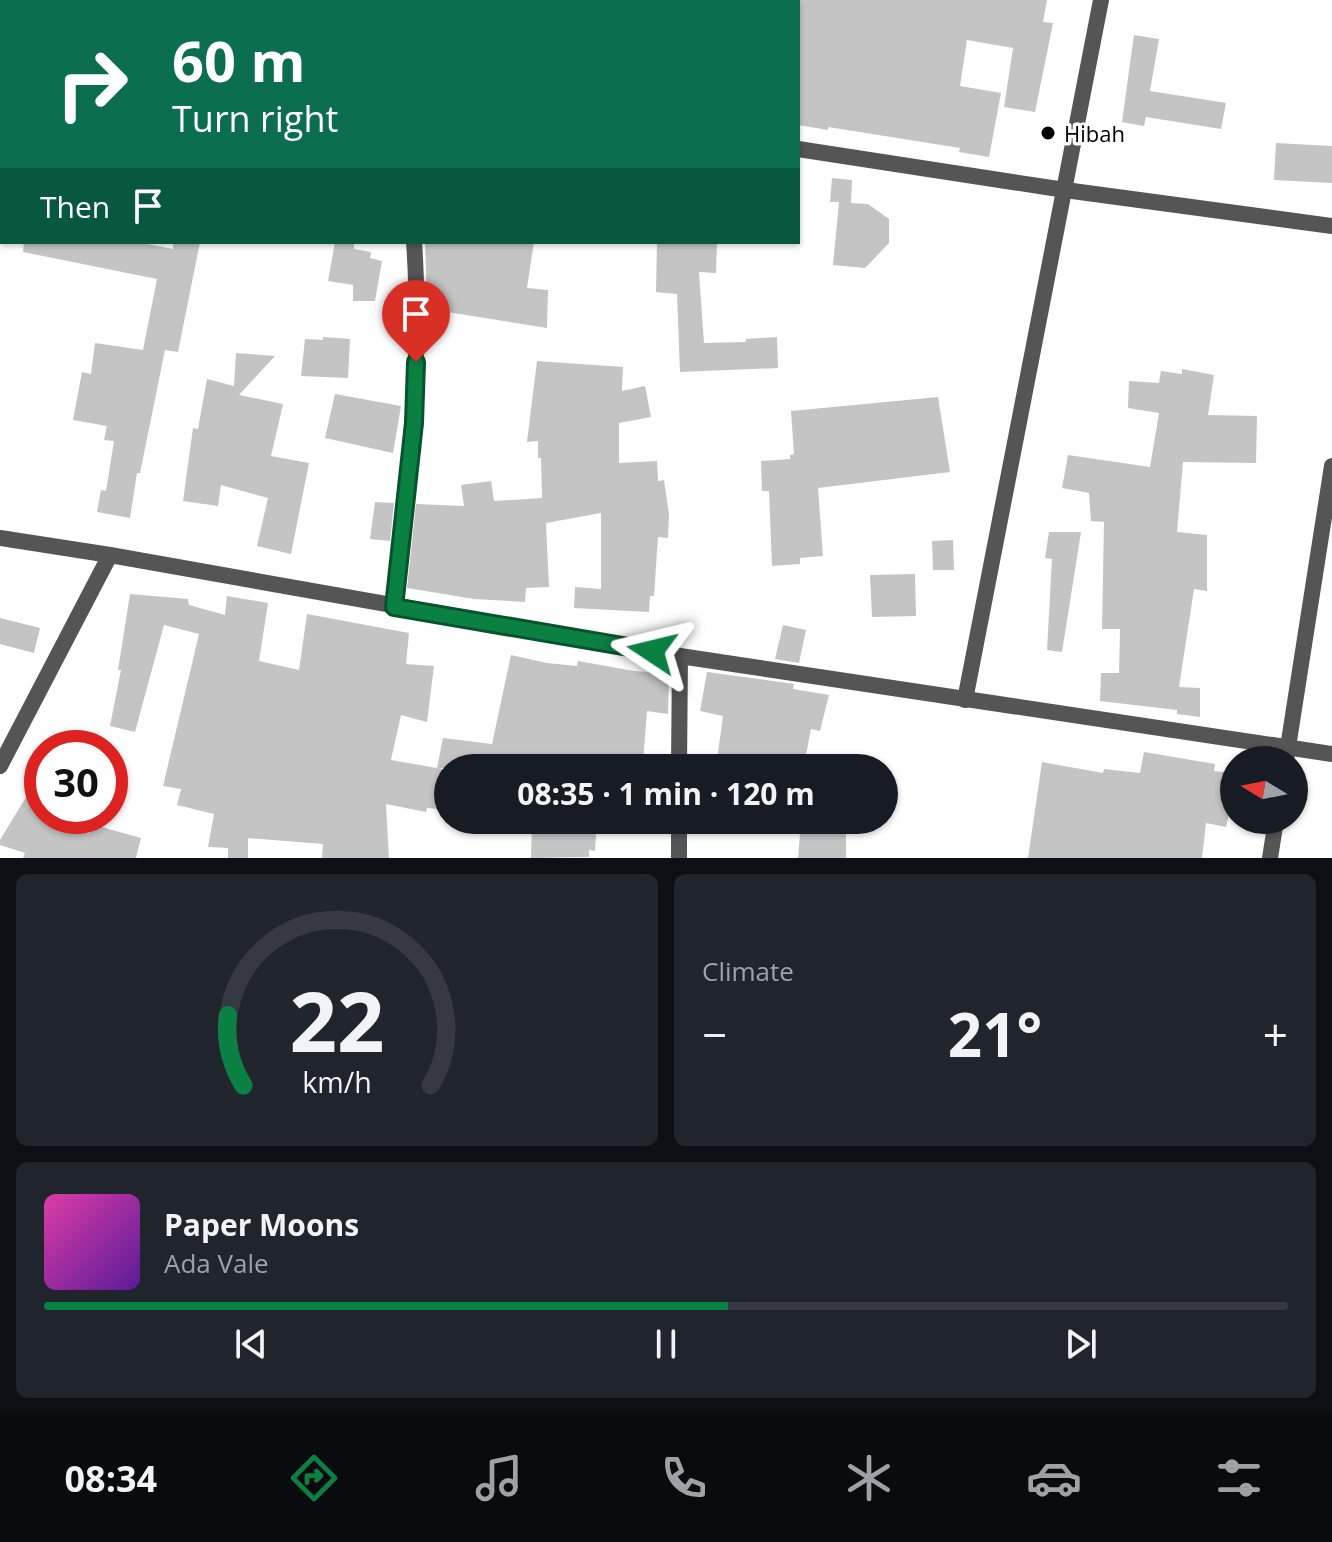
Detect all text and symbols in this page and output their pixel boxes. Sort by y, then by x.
text: 60 m [172,22,306,98]
icon: right [40,32,144,136]
text: Turn right [172,94,338,143]
place label: Hibah [1064,118,1125,148]
marker: Hibah [1039,124,1057,142]
icon: arrive [126,184,170,228]
text: Then [40,186,110,227]
pin [382,280,450,362]
icon: arrive [394,292,438,336]
position arrow [610,609,694,693]
speed limit sign: 30 [24,730,128,834]
north arrow [1220,746,1308,834]
map controls [1220,746,1308,834]
text: 08:35 · 1 min · 120 m [517,773,815,814]
text: Climate [702,953,794,989]
text: 22 [289,963,385,1076]
text: 21° [948,993,1042,1075]
text: − [702,1004,727,1064]
text: + [1263,1004,1288,1064]
text: km/h [302,1062,372,1101]
text: Paper Moons [164,1204,359,1245]
text: Ada Vale [164,1245,269,1281]
icon: previous [229,1322,273,1366]
icon: pause [644,1322,688,1366]
icon: next [1059,1322,1103,1366]
icon: directions [286,1450,342,1506]
icon: music [471,1450,527,1506]
icon: phone [656,1450,712,1506]
icon: climate [841,1450,897,1506]
icon: car [1026,1450,1082,1506]
icon: filters [1211,1450,1267,1506]
text: 08:34 [65,1454,157,1503]

